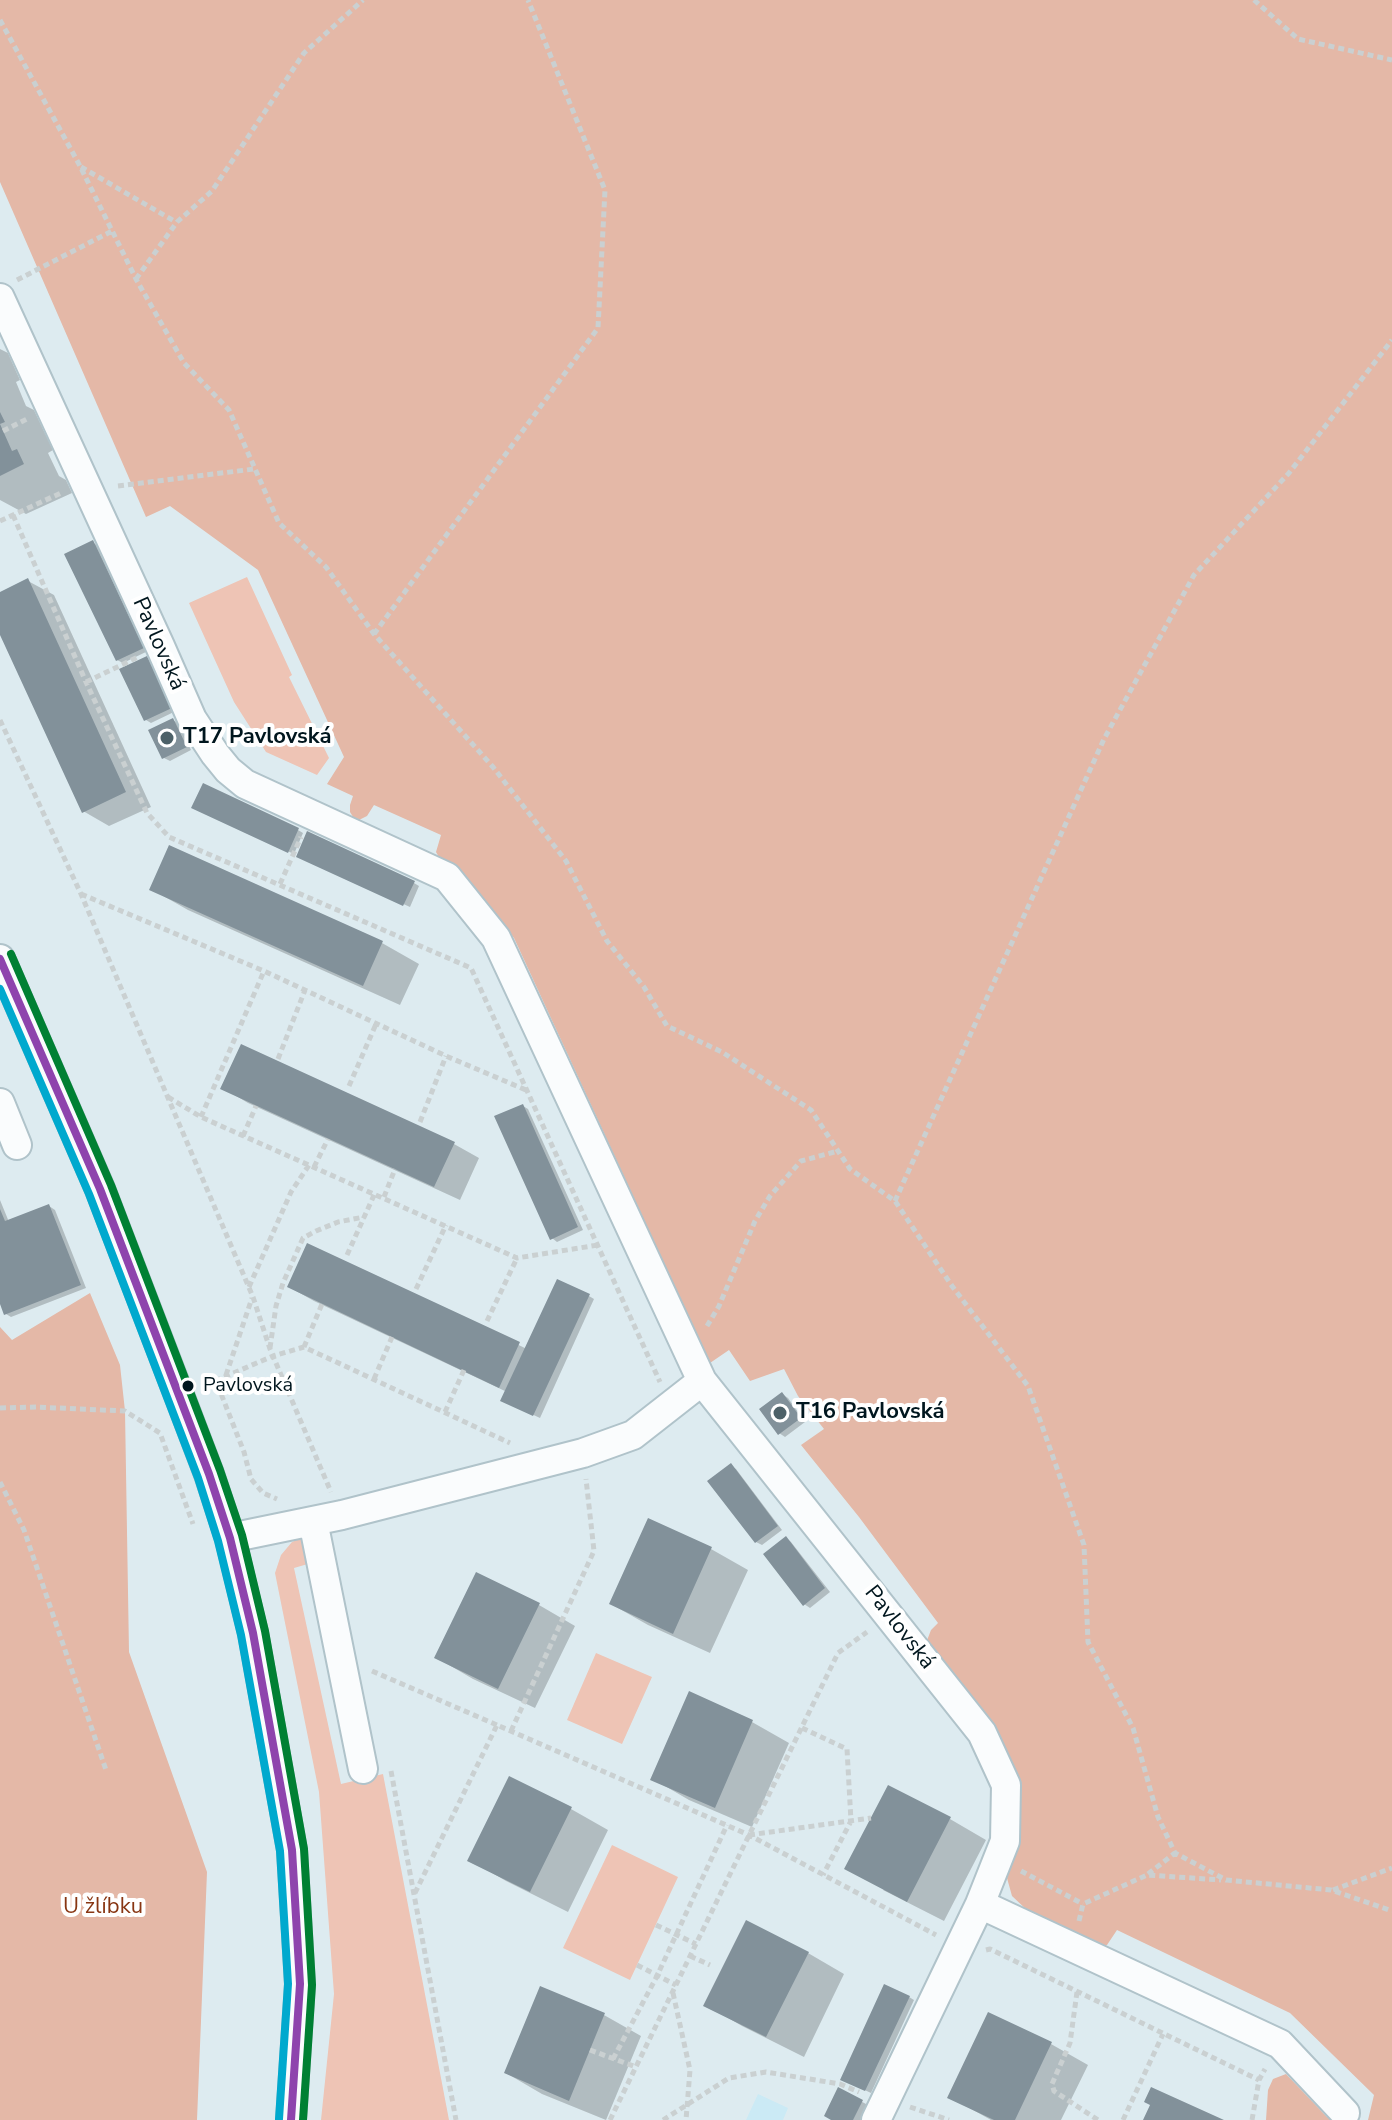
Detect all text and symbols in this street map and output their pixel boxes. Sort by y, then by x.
street label: Pavlovská [126,593,190,695]
place label: T17 Pavlovská [183,725,332,751]
marker: T17 Pavlovská [158,729,176,747]
place label: Pavlovská [203,1374,293,1398]
marker: Pavlovská [180,1378,196,1394]
place label: T16 Pavlovská [796,1400,945,1426]
marker: T16 Pavlovská [771,1404,789,1422]
street label: Pavlovská [858,1581,940,1675]
park label: U žlíbku [63,1895,143,1921]

